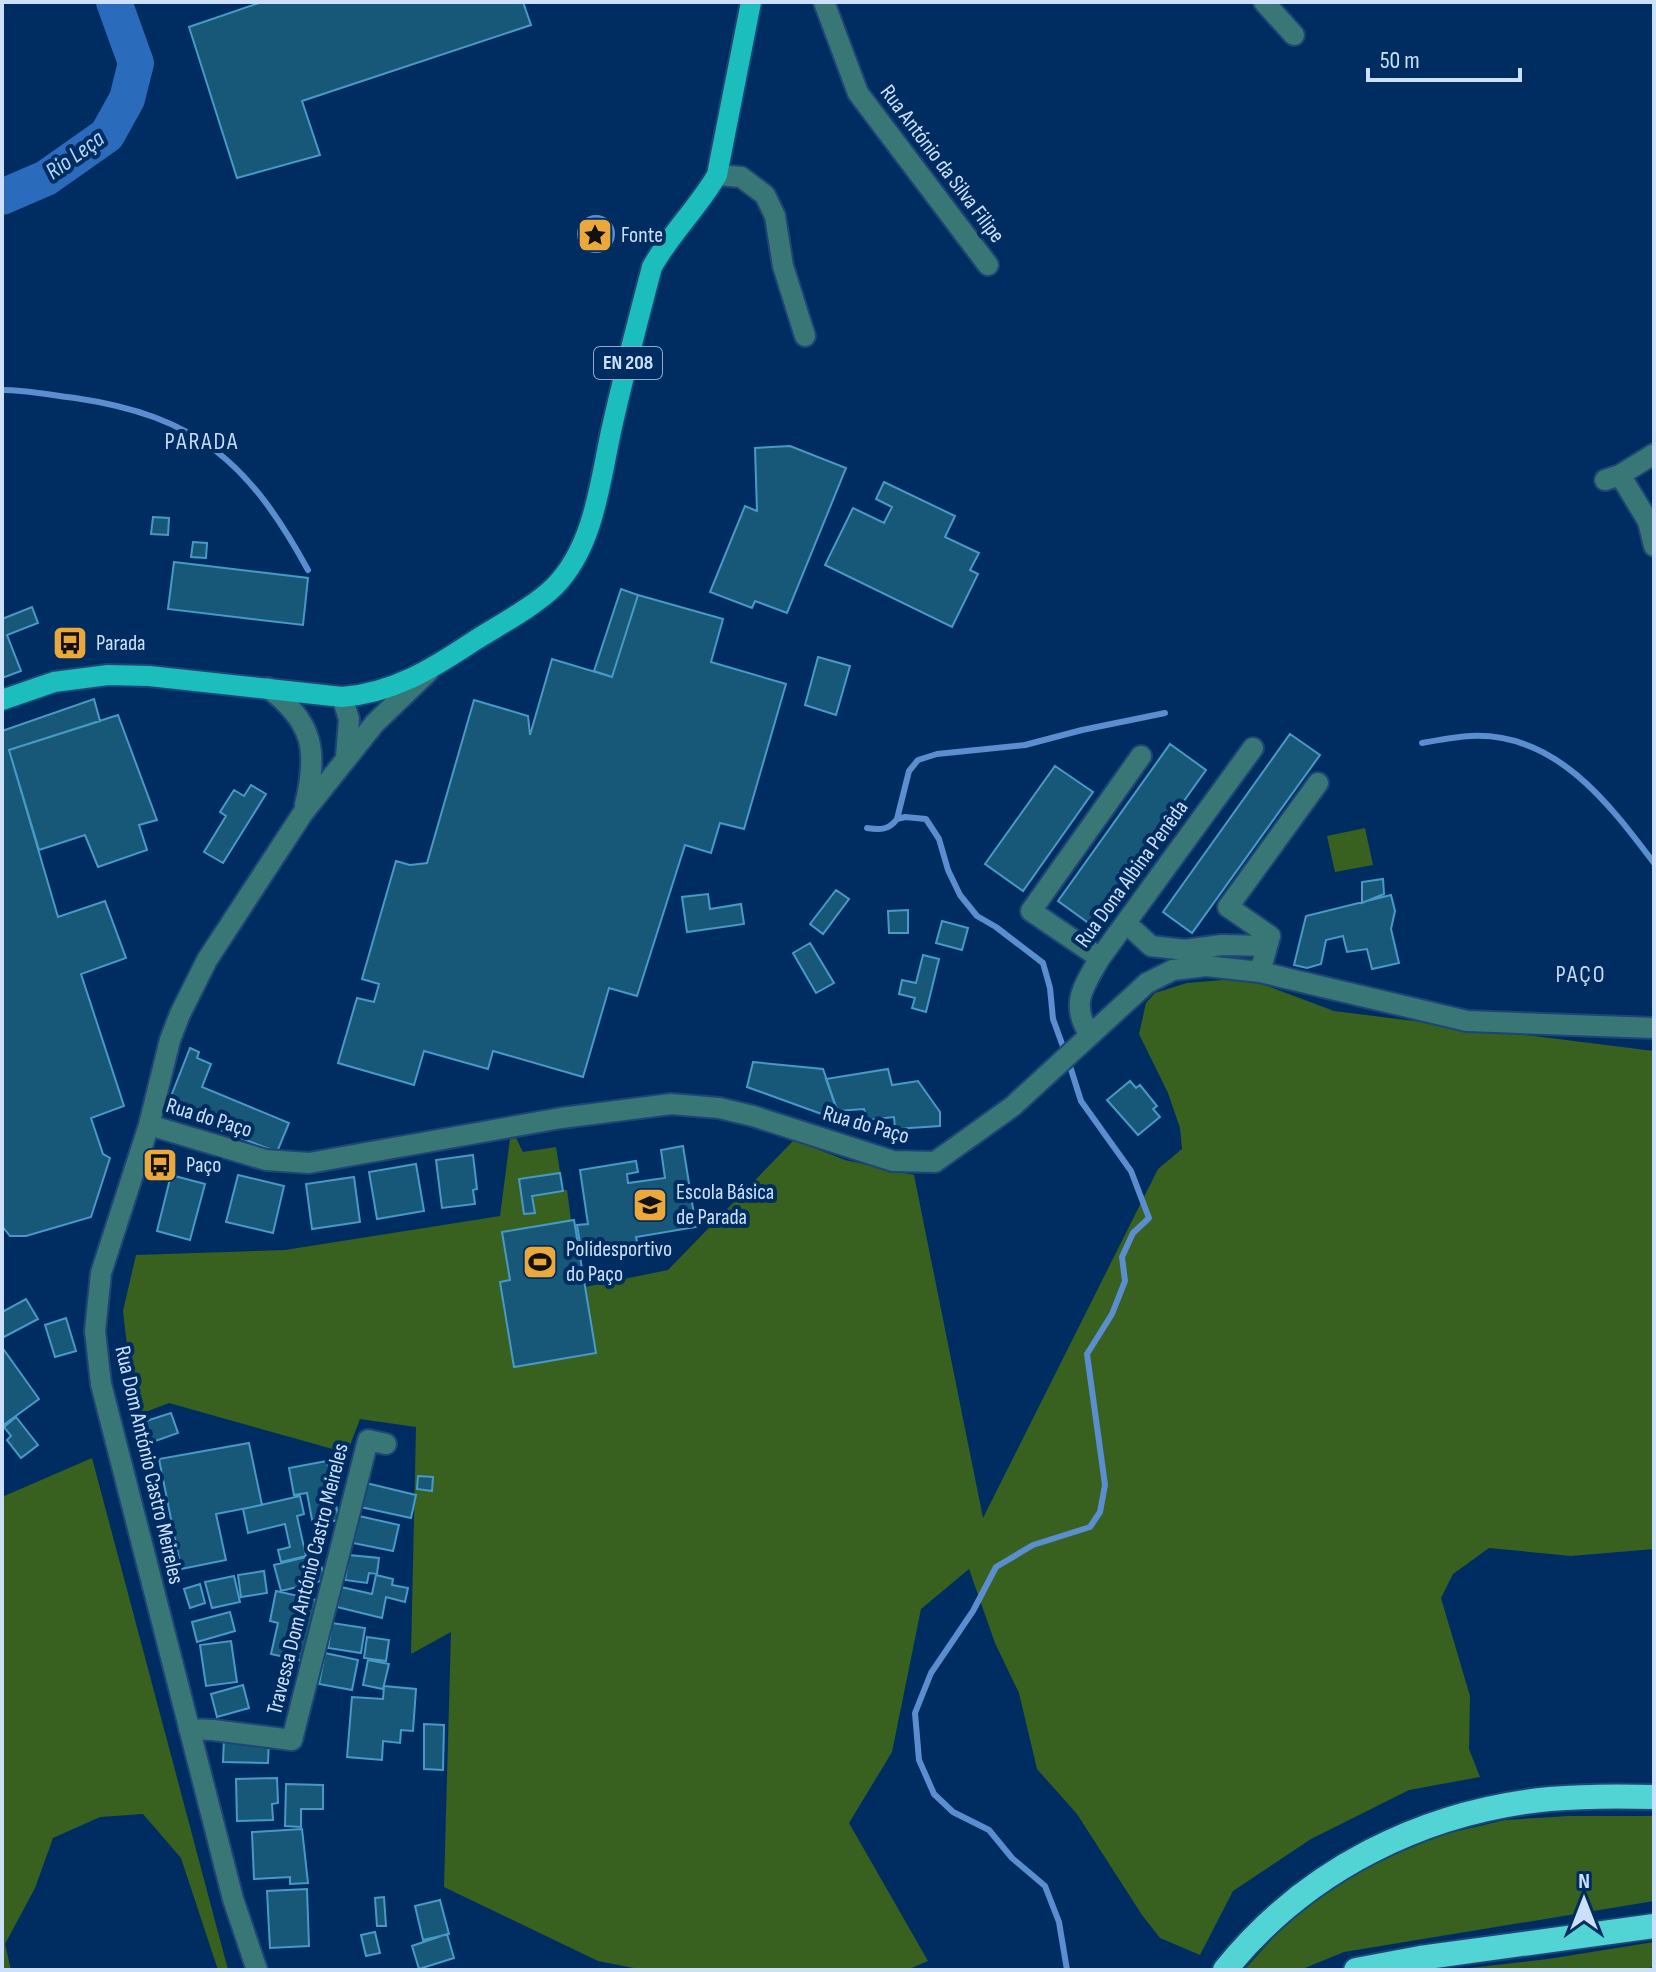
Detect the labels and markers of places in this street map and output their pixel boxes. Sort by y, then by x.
place icon: Fonte [576,216,614,254]
place label: Fonte [621,222,663,249]
bus stop icon: Parada [51,624,89,662]
place label: Parada [96,630,146,657]
bus stop icon: Paço [141,1146,179,1184]
place label: Paço [186,1152,221,1179]
place label: Escola Básica de Parada [676,1179,774,1231]
school or university icon: Escola Básica de Parada [631,1186,669,1224]
place label: Polidesportivo do Paço [566,1236,672,1288]
sports icon: Polidesportivo do Paço [521,1243,559,1281]

